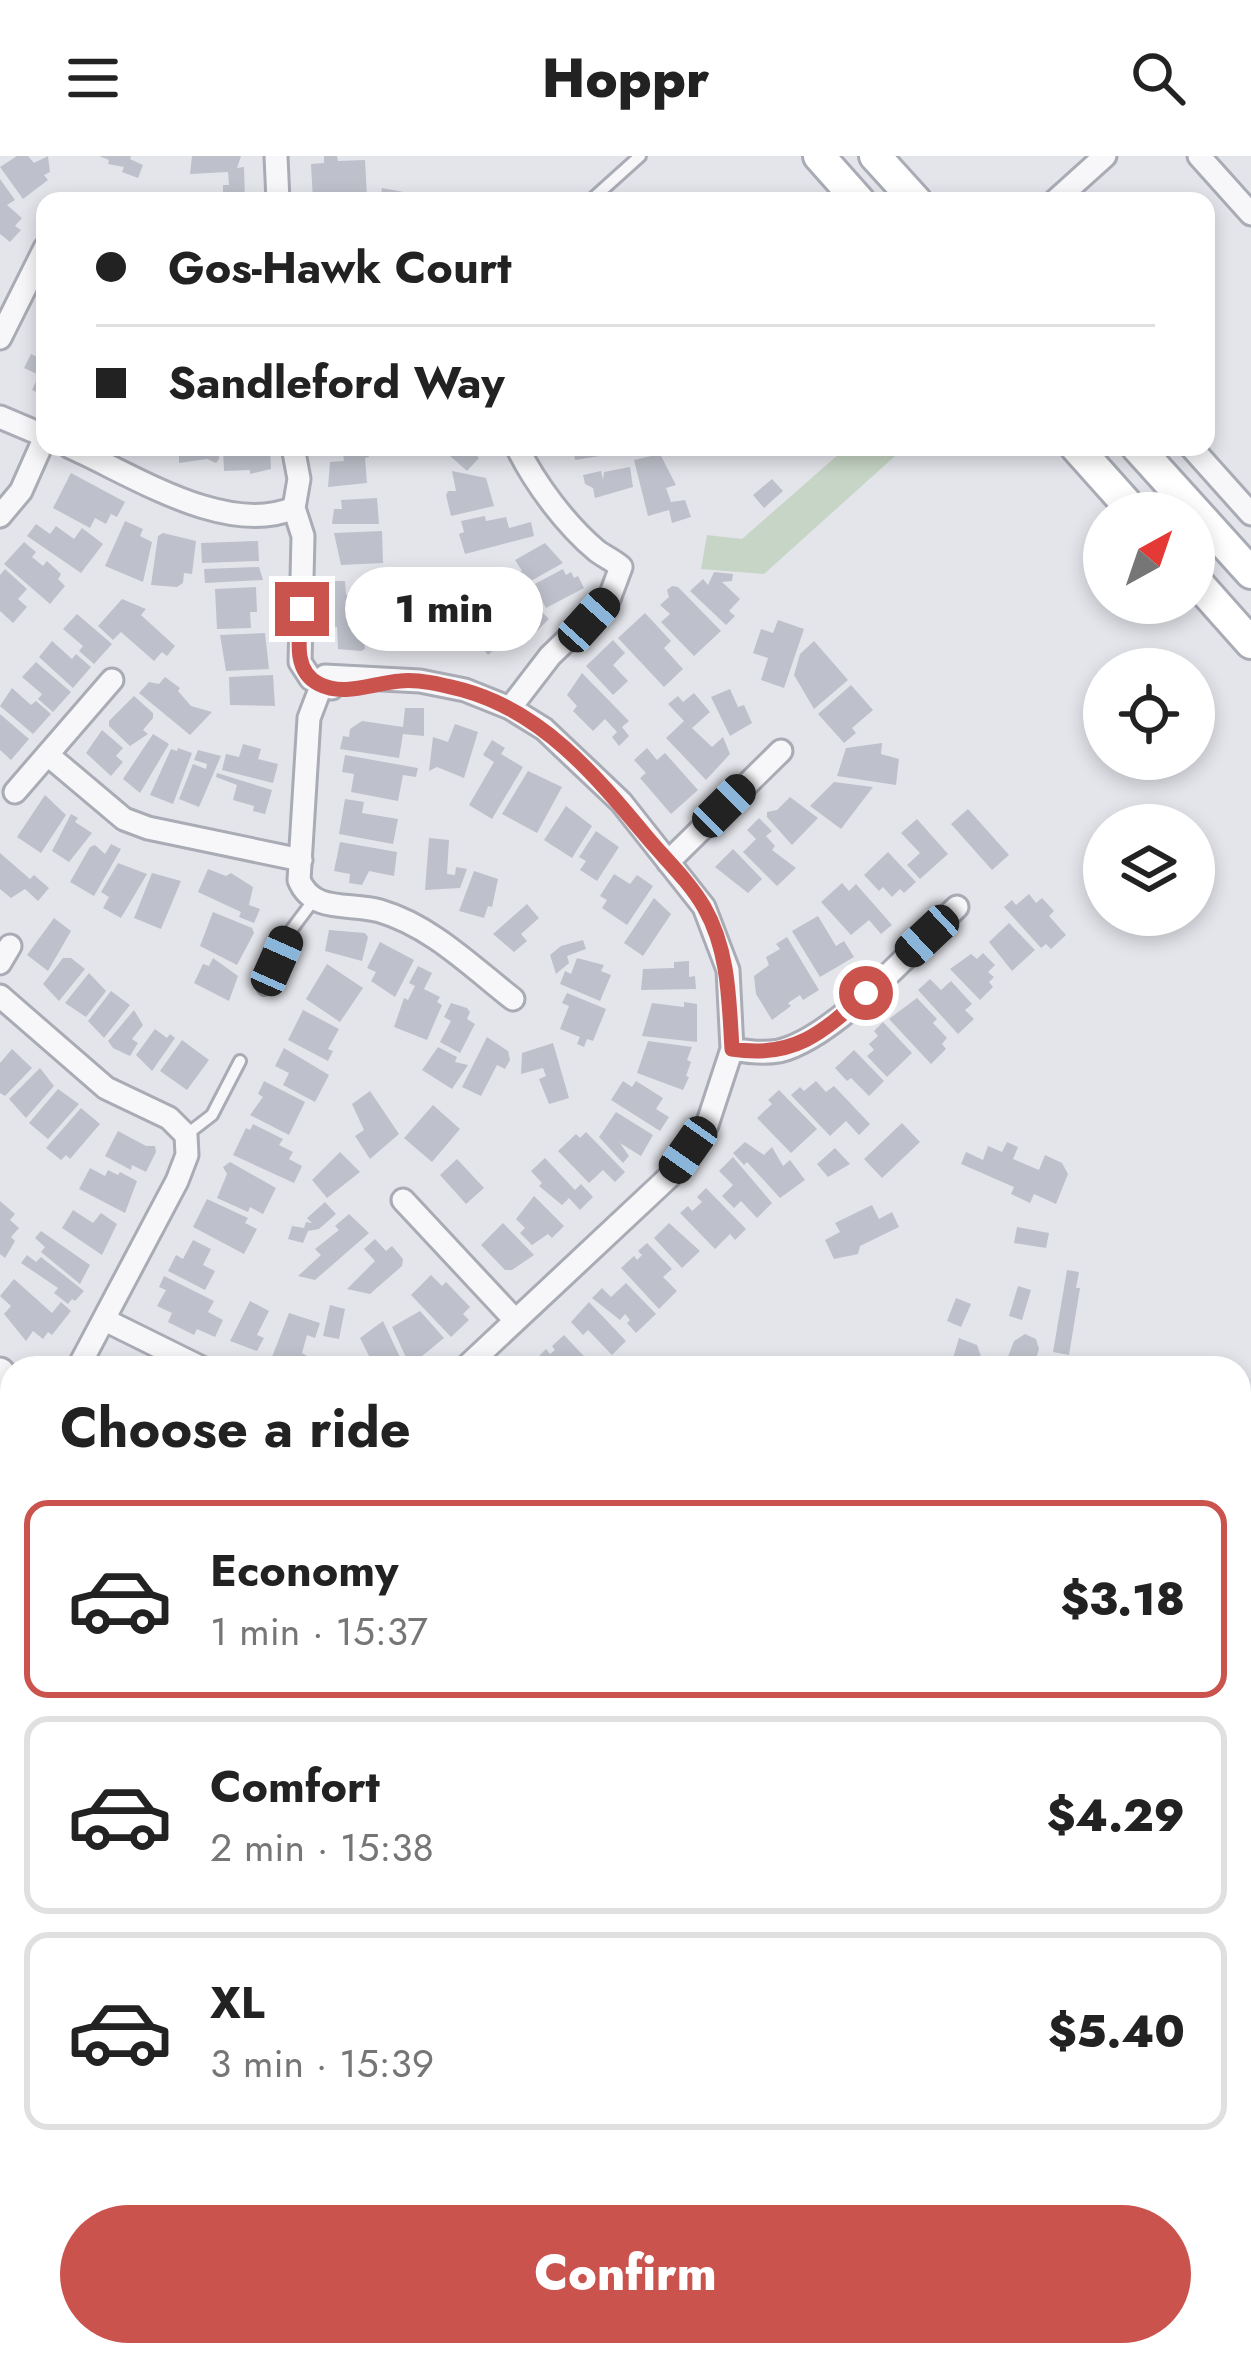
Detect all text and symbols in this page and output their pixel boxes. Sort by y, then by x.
text: Hoppr [542,39,709,117]
icon: menu [60,45,126,111]
icon: search [1125,45,1191,111]
text: Gos-Hawk Court [168,235,512,300]
text: Sandleford Way [168,350,505,415]
north arrow [1083,492,1215,624]
map controls [1083,492,1215,936]
callout: 1 min [344,567,542,651]
text: 1 min [395,580,493,637]
car [552,581,626,659]
route end [275,582,329,636]
button: locate [1083,648,1215,780]
car [686,768,762,844]
button: layers [1083,804,1215,936]
car [888,898,966,974]
car [246,921,308,1001]
route start [839,966,893,1020]
car [653,1110,723,1190]
text: Choose a ride [60,1389,411,1467]
text: Economy [210,1538,398,1603]
icon: car [66,1545,174,1653]
text: $3.18 [1060,1567,1185,1632]
text: 1 min · 15:37 [210,1603,428,1660]
text: Comfort [210,1754,380,1819]
icon: car [66,1761,174,1869]
text: $4.29 [1047,1783,1185,1848]
text: 2 min · 15:38 [210,1819,434,1876]
text: XL [210,1970,265,2035]
icon: car [66,1977,174,2085]
text: $5.40 [1048,1999,1185,2064]
text: 3 min · 15:39 [210,2035,434,2092]
button: Confirm [60,2205,1191,2343]

